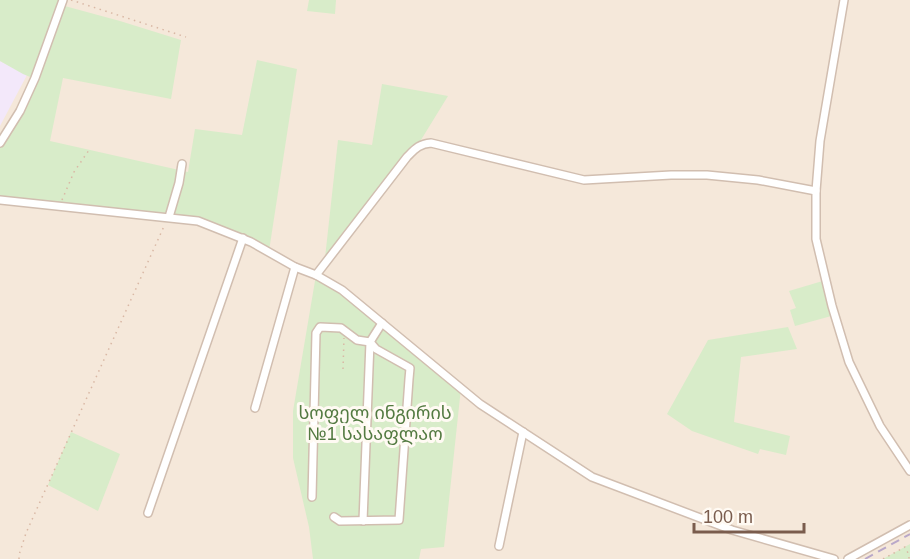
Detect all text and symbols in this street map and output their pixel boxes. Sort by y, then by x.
park label: სოფელ ინგირის №1 სასაფლაო [298,403,452,445]
scale bar [694,496,804,534]
text: 100 m [703,507,753,527]

